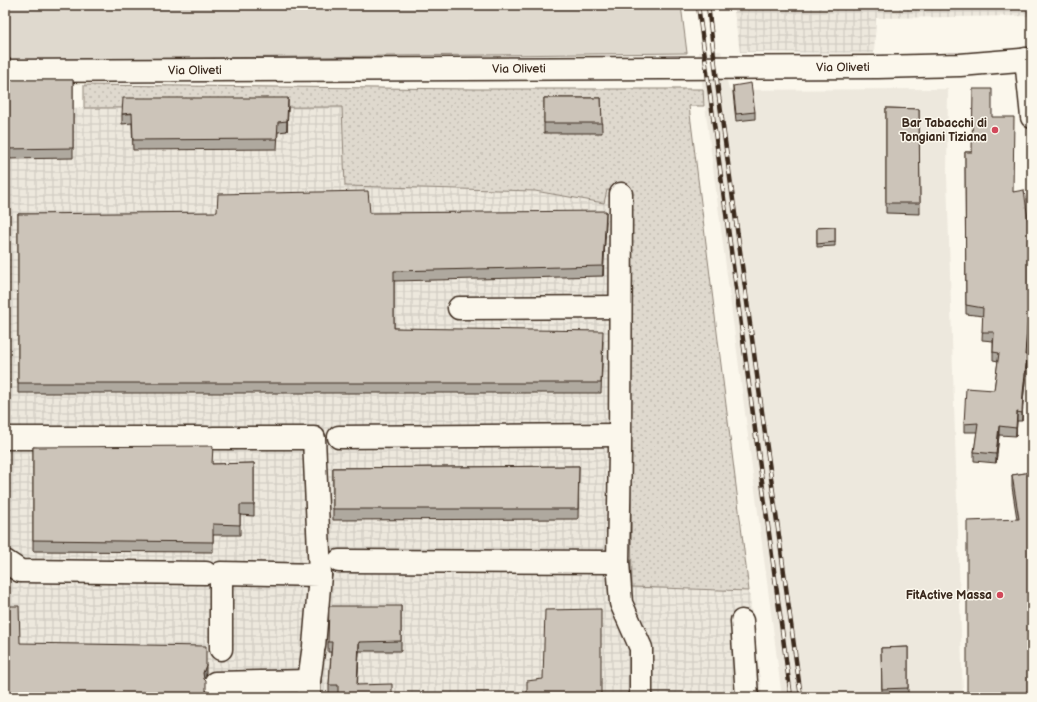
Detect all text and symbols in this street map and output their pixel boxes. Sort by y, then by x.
street label: Via Oliveti [816,60,870,75]
street label: Via Oliveti [492,62,546,77]
street label: Via Oliveti [168,63,222,78]
place label: Bar Tabacchi di Tongiani Tiziana [900,116,987,145]
marker: Bar Tabacchi di Tongiani Tiziana [990,125,1000,135]
place label: FitActive Massa [906,588,992,603]
marker: FitActive Massa [995,590,1005,600]

